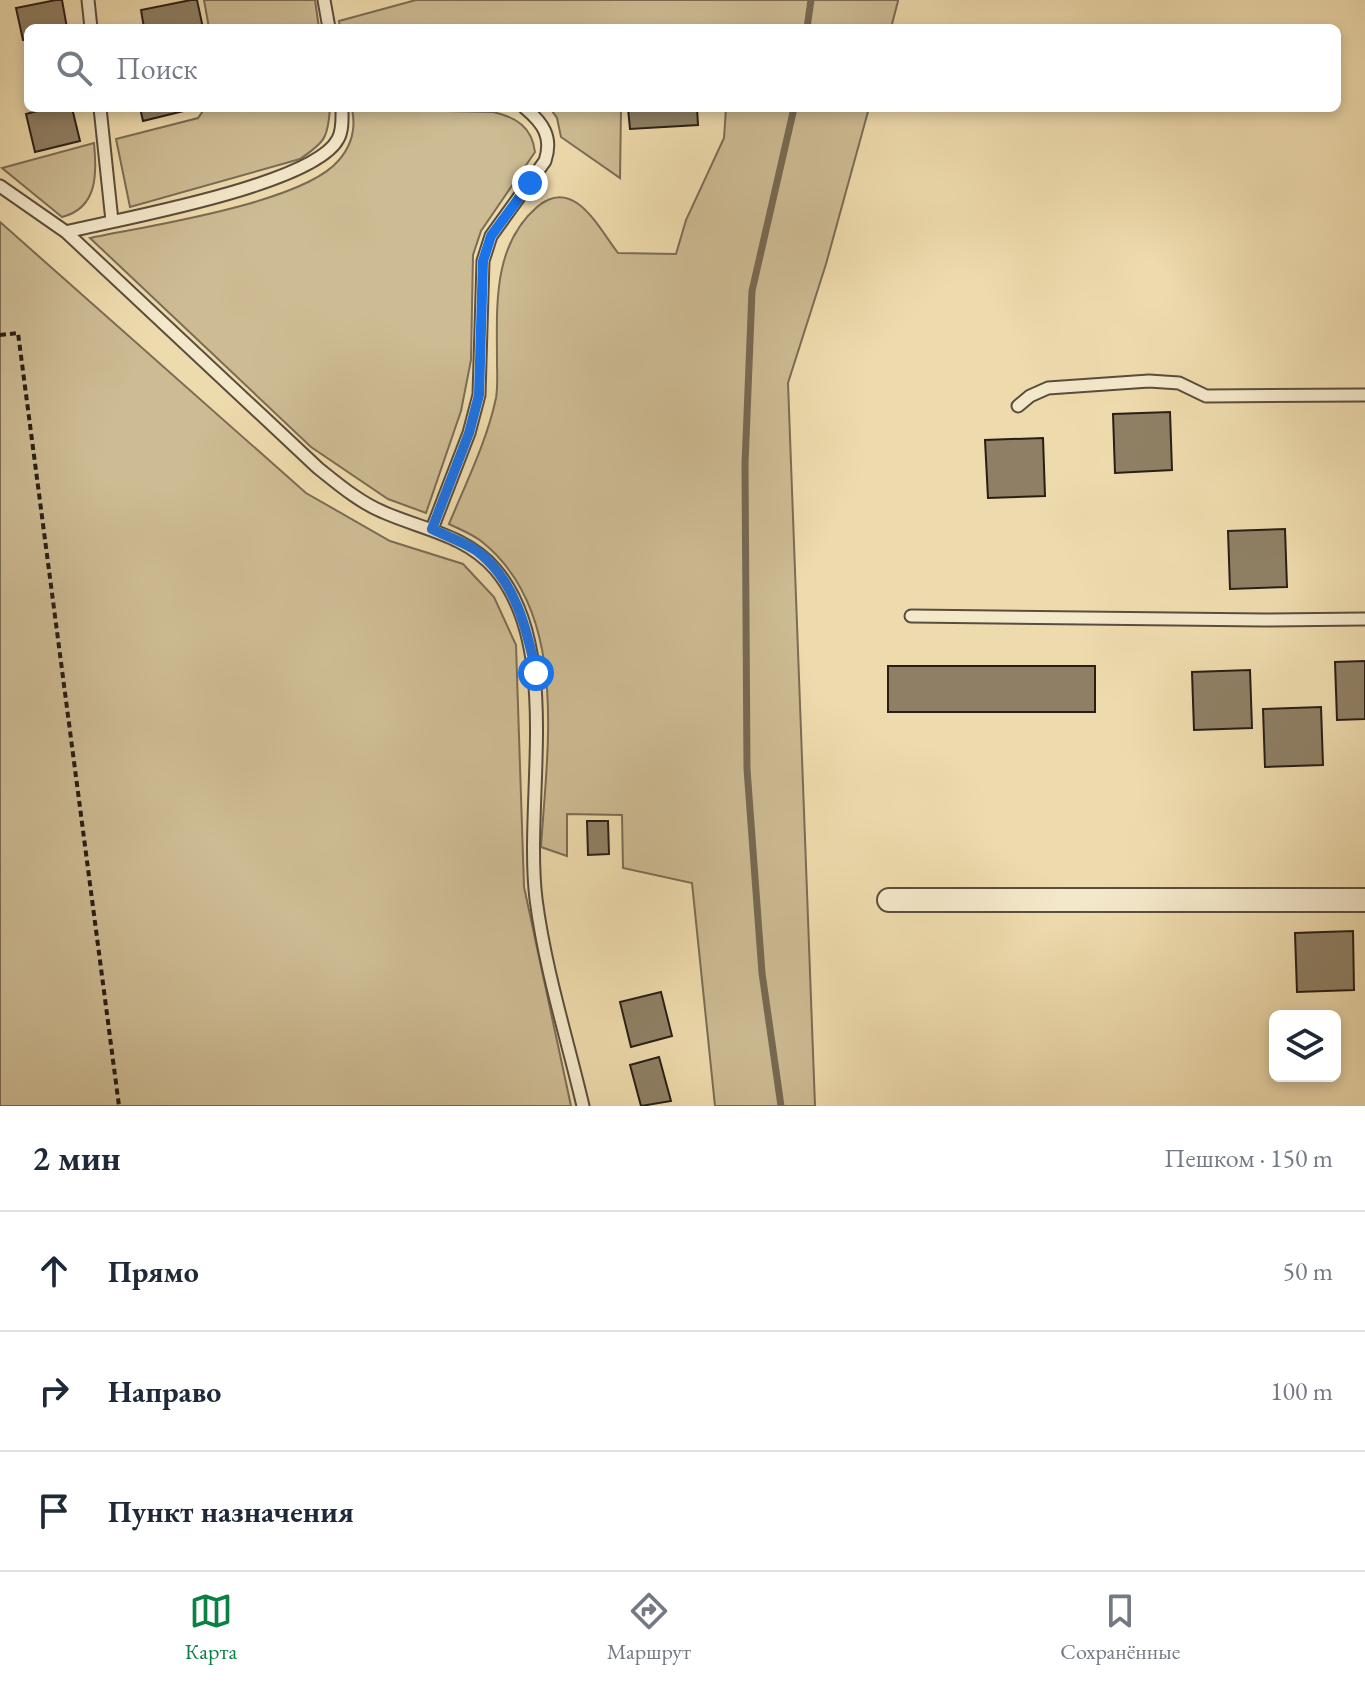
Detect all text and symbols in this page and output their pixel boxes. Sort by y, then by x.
search box [24,24,1341,112]
icon: search [52,46,96,90]
text: Поиск [116,49,198,88]
route end [512,165,548,201]
route start [518,655,554,691]
map controls [1269,1010,1341,1082]
button: layers [1269,1010,1341,1082]
text: 2 мин [32,1136,121,1180]
text: Пешком · 150 m [1164,1141,1333,1175]
icon: ahead [32,1249,76,1293]
text: Прямо [108,1252,199,1291]
text: 50 m [1283,1254,1333,1288]
icon: right [32,1369,76,1413]
text: Направо [108,1372,221,1411]
text: 100 m [1270,1374,1333,1408]
icon: arrive [32,1489,76,1533]
text: Пункт назначения [108,1492,354,1531]
tab: Карта [185,1589,237,1666]
tab: Маршрут [607,1589,691,1666]
tab: Сохранённые [1060,1589,1180,1666]

